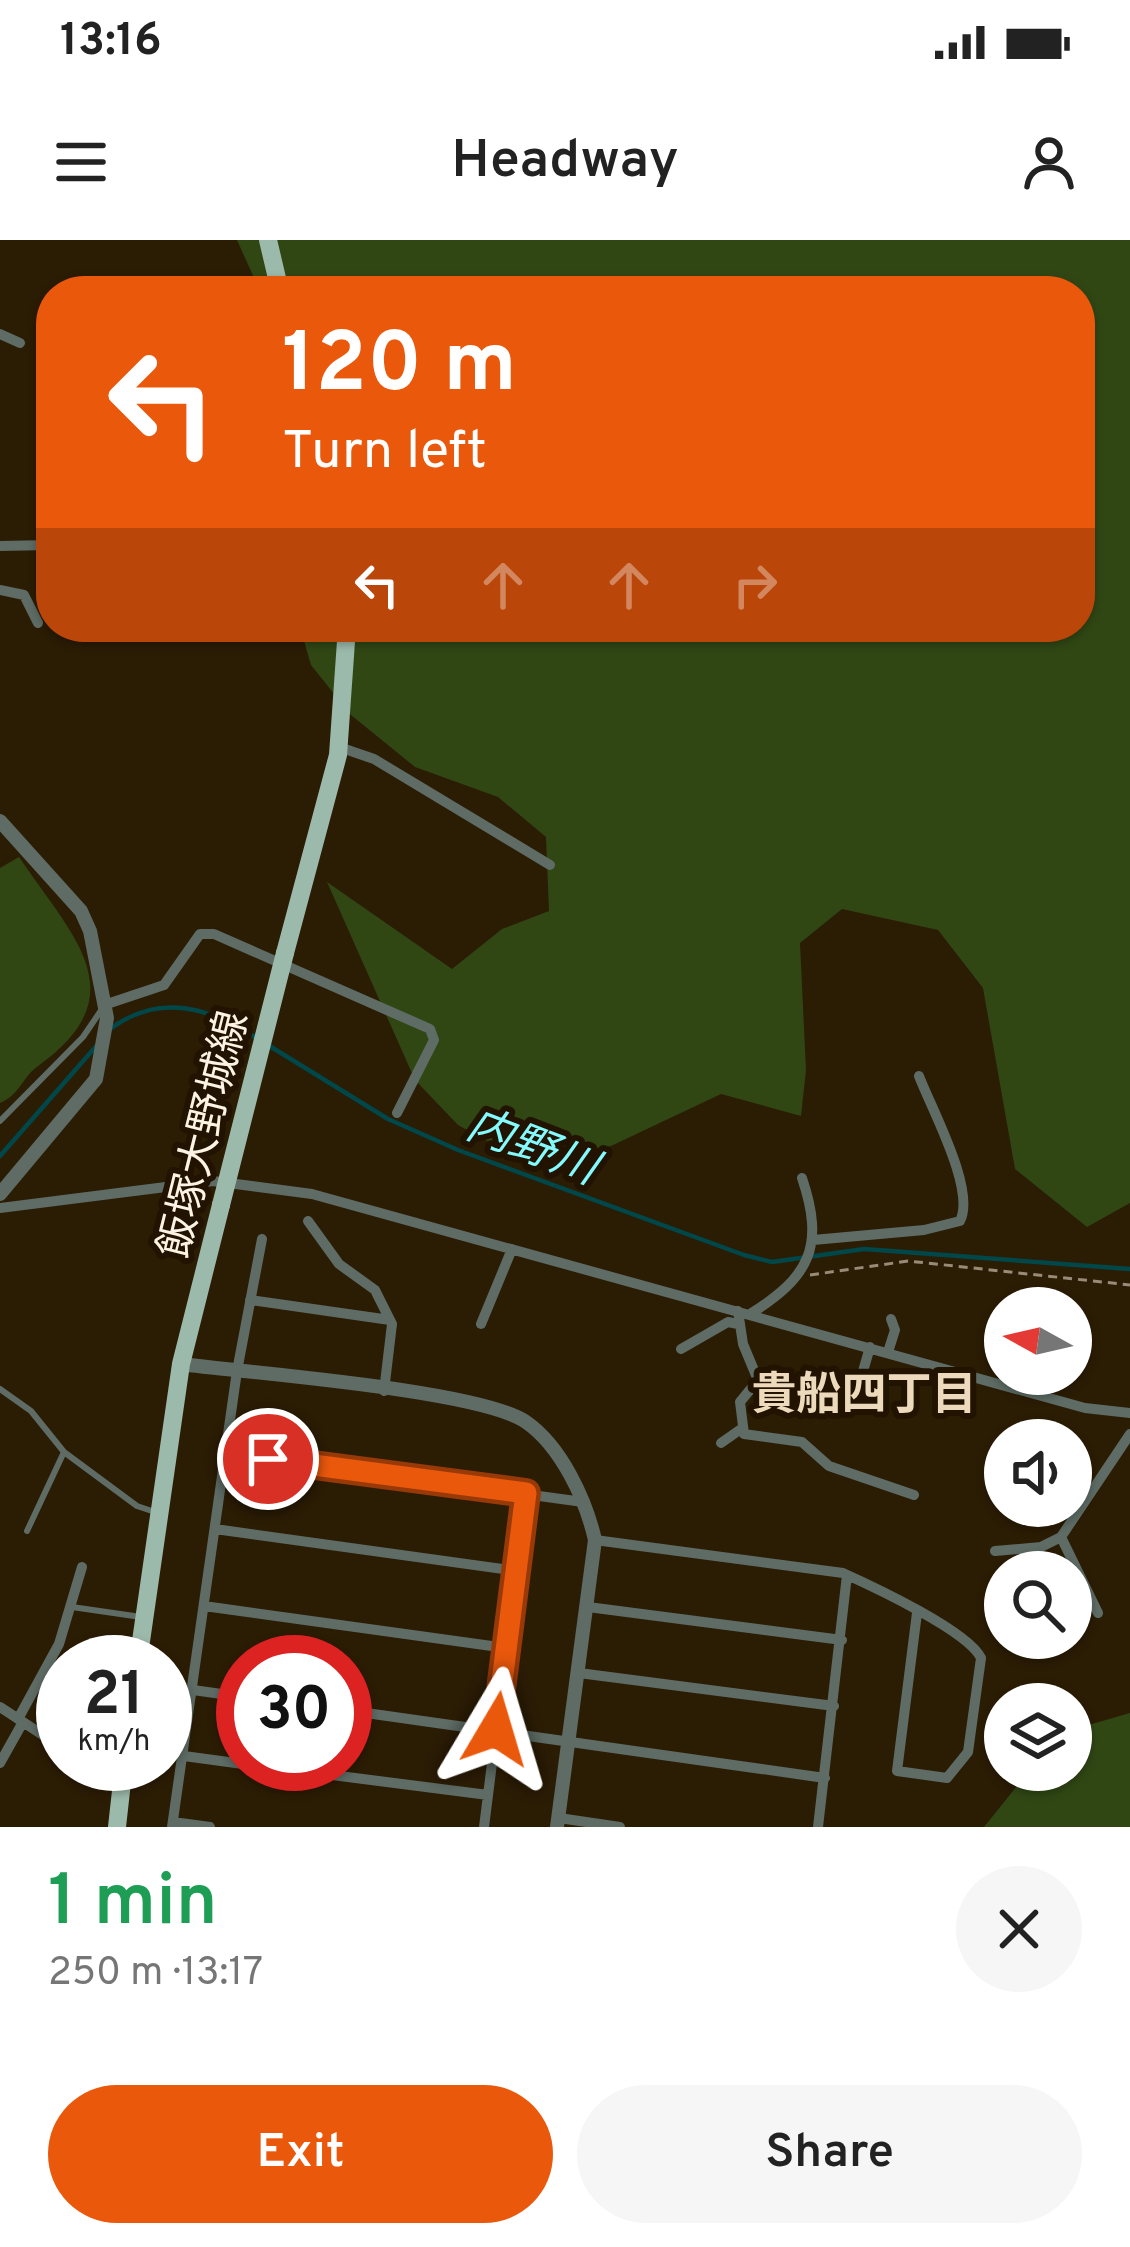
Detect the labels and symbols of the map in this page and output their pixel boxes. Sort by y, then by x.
street label: 飯塚大野城線 [150,1006,263,1264]
water label: 内野川 [458,1098,608,1201]
north arrow [984,1287,1092,1395]
district label: 貴船四丁目 [751,1369,977,1426]
pin [217,1408,319,1510]
speed limit sign: 30 [216,1635,372,1791]
position arrow [433,1666,559,1792]

